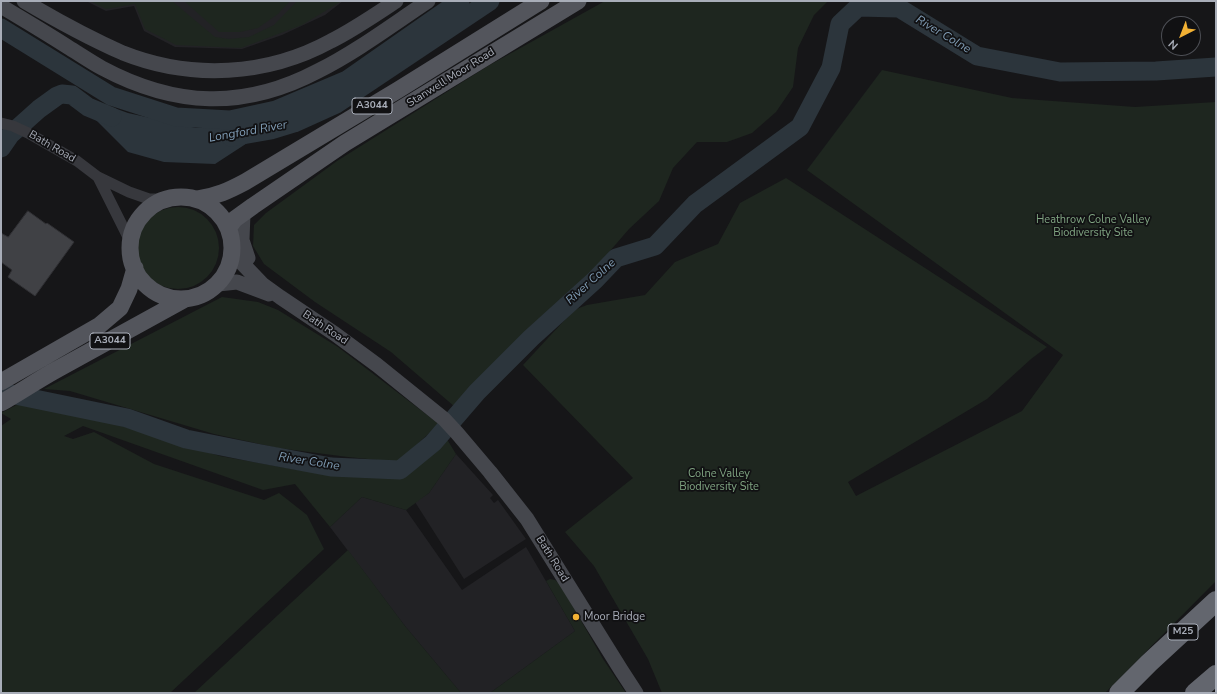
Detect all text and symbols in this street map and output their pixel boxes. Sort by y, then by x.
water label: River Colne [913,13,973,57]
north arrow [1161,16,1201,56]
text: N [1165,36,1181,53]
street label: Stanwell Moor Road [405,46,497,110]
road number: A3044 [352,98,392,114]
water label: Longford River [208,118,288,146]
street label: Bath Road [26,128,78,166]
park label: Heathrow Colne Valley Biodiversity Site [1036,213,1150,239]
water label: River Colne [563,256,619,308]
street label: Bath Road [300,308,350,348]
road number: A3044 [90,333,130,349]
water label: River Colne [277,450,341,474]
park label: Colne Valley Biodiversity Site [679,467,759,493]
street label: Bath Road [533,534,571,584]
place label: Moor Bridge [584,610,645,624]
marker: Moor Bridge [571,612,581,622]
road number: M25 [1168,624,1198,640]

